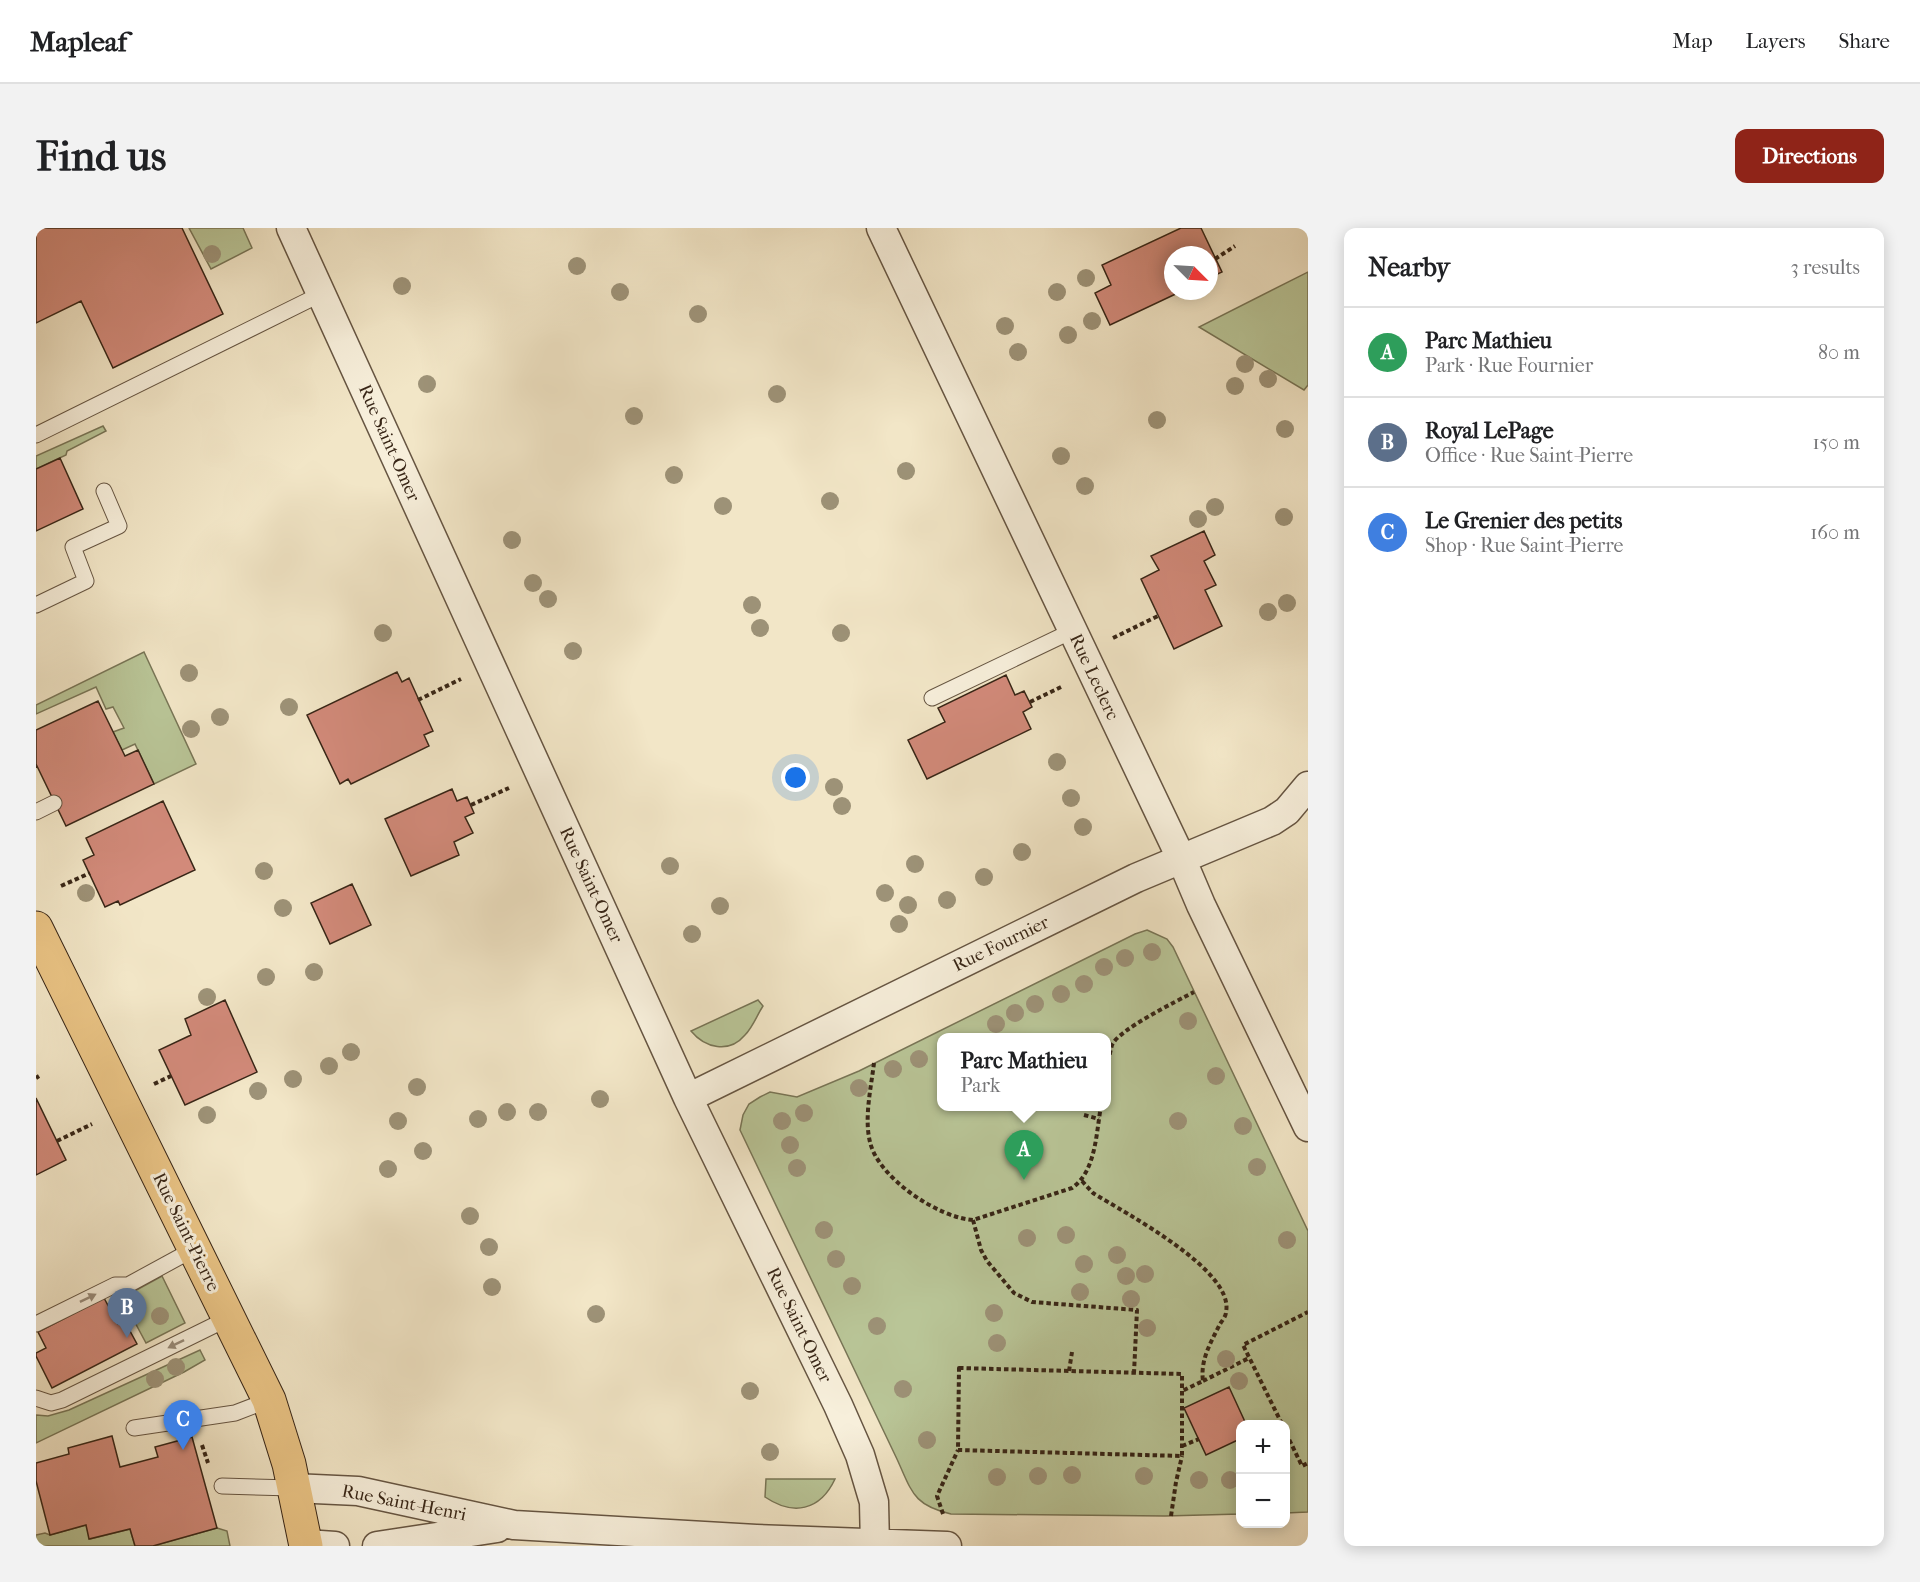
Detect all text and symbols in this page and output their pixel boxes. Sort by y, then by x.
text: Mapleaf [30,25,127,58]
text: Map [1672,29,1713,53]
text: Layers [1746,29,1805,53]
text: Share [1838,29,1890,53]
button: Directions [1735,129,1884,183]
text: Find us [36,132,166,181]
north arrow [1164,246,1218,300]
text: Nearby [1368,252,1450,283]
text: 3 results [1791,256,1860,279]
text: Parc Mathieu [1425,328,1552,354]
text: A [1381,341,1394,364]
text: 80 m [1818,341,1860,364]
text: Park · Rue Fournier [1425,354,1593,377]
street label: Rue Saint-Omer [354,381,424,505]
text: Royal LePage [1425,418,1554,444]
text: B [1381,431,1394,454]
text: 150 m [1812,431,1860,454]
text: Office · Rue Saint-Pierre [1425,444,1633,467]
text: Le Grenier des petits [1425,508,1622,534]
text: C [1381,521,1394,544]
text: 160 m [1810,521,1860,544]
text: Shop · Rue Saint-Pierre [1425,534,1623,557]
street label: Rue Leclerc [1065,631,1123,723]
your location [781,763,810,792]
street label: Rue Saint-Omer [555,824,627,947]
street label: Rue Fournier [950,912,1053,976]
popup [937,1033,1111,1111]
text: Parc Mathieu [960,1048,1088,1074]
text: Park [960,1074,1000,1097]
pin: A [1004,1130,1044,1180]
street label: Rue Saint-Pierre [148,1169,224,1295]
street label: Rue Saint-Omer [762,1264,836,1386]
pin: B [108,1288,146,1338]
one-way arrow [80,1294,97,1303]
one-way arrow [168,1339,185,1348]
pin: C [164,1400,202,1450]
map controls [1236,1420,1290,1528]
button: + [1236,1420,1290,1474]
button: − [1236,1474,1290,1528]
street label: Rue Saint-Henri [340,1481,469,1525]

